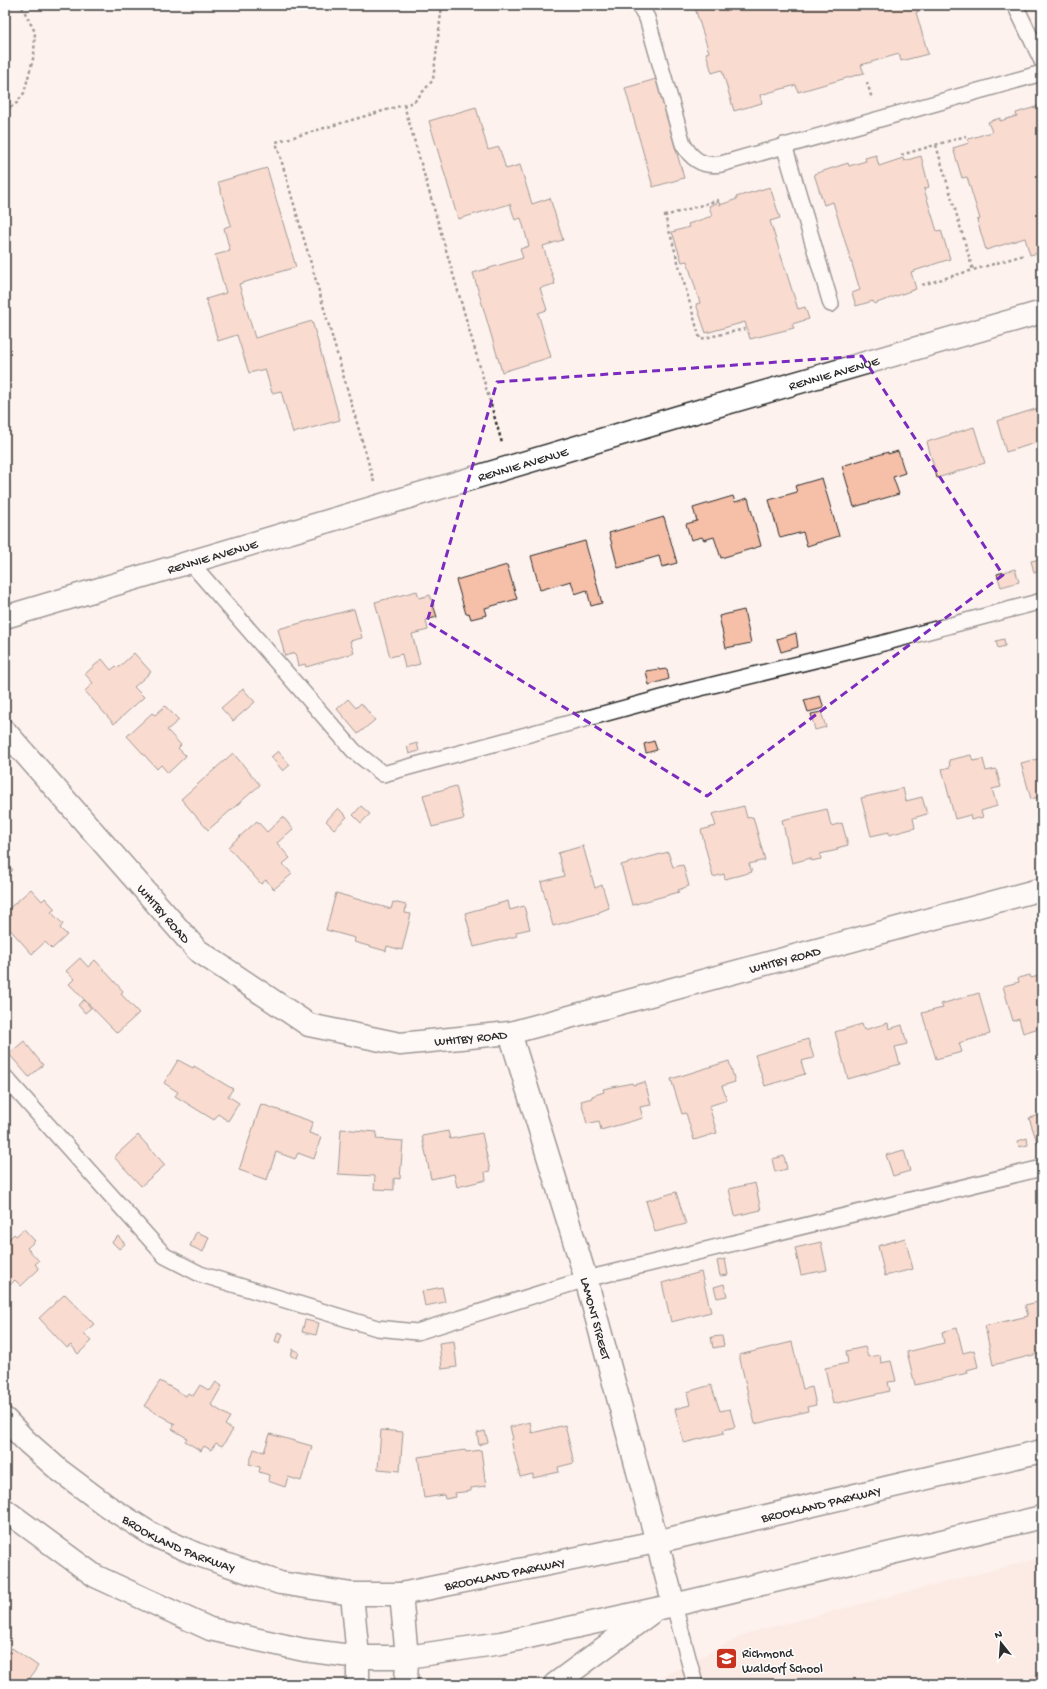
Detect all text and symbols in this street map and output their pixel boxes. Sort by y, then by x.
street label: RENNIE AVENUE [787,354,882,395]
street label: RENNIE AVENUE [476,445,571,486]
street label: RENNIE AVENUE [166,537,261,578]
street label: WHITBY ROAD [133,882,193,947]
street label: WHITBY ROAD [748,944,823,978]
street label: WHITBY ROAD [434,1028,509,1051]
street label: LAMONT STREET [576,1276,613,1363]
street label: BROOKLAND PARKWAY [759,1484,883,1527]
street label: BROOKLAND PARKWAY [118,1512,237,1577]
street label: BROOKLAND PARKWAY [442,1556,566,1595]
north arrow [981,1623,1021,1663]
text: N [993,1629,1004,1642]
school or university icon: Richmond Waldorf School [713,1646,739,1672]
place label: Richmond Waldorf School [742,1647,823,1677]

